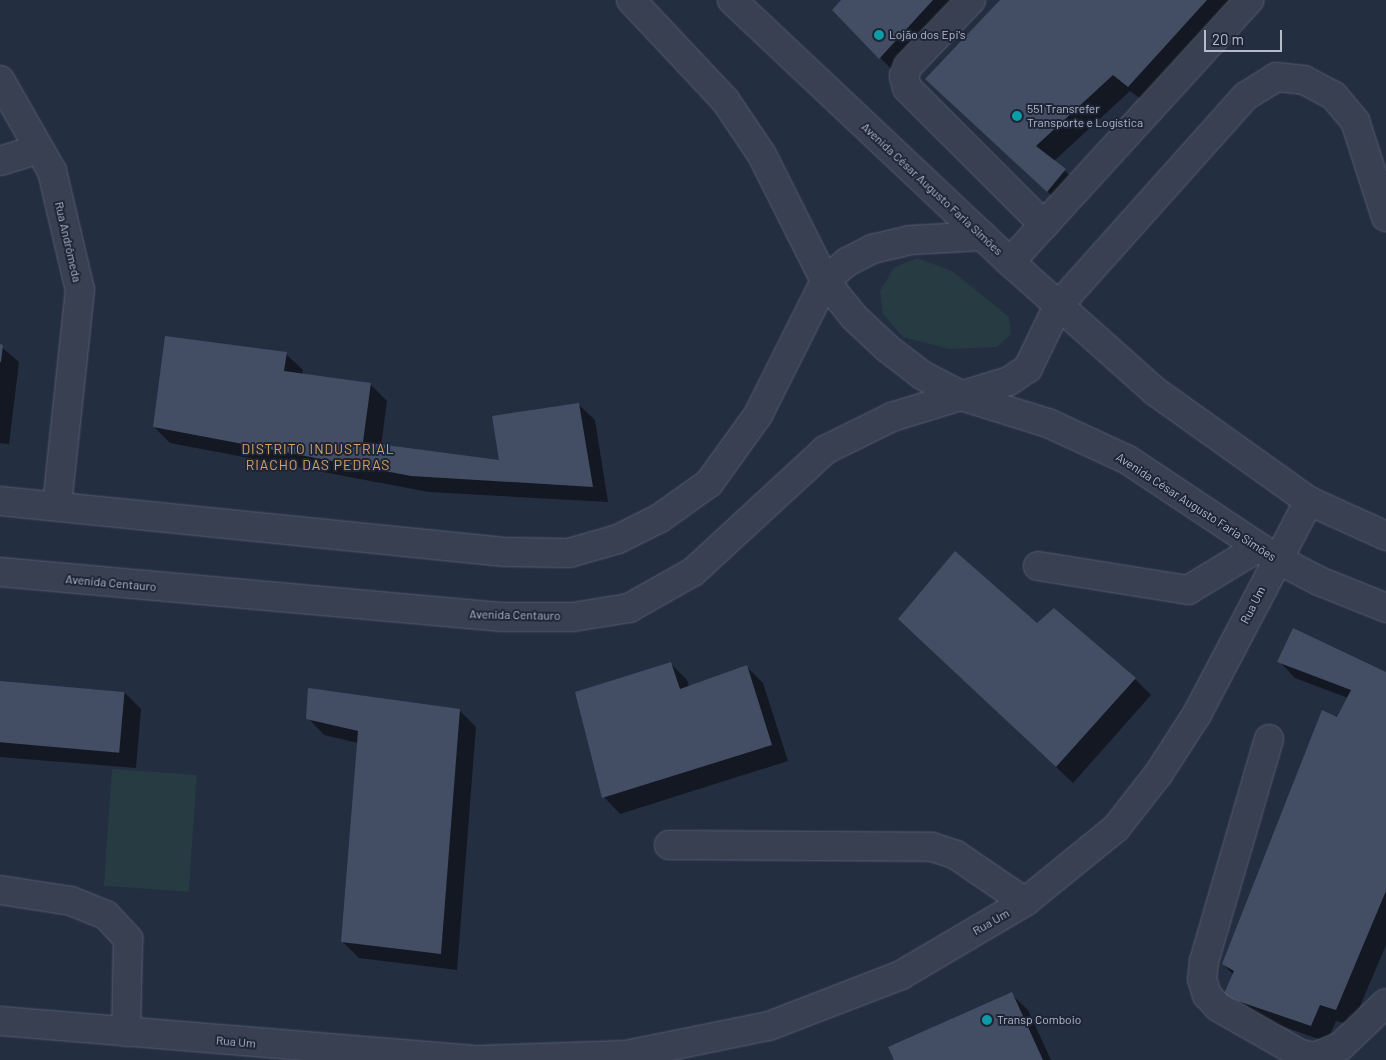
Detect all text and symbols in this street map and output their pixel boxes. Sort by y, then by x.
scale bar [1206,20,1284,52]
place label: Lojão dos Epi's [889,28,966,42]
marker: Lojão dos Epi's [873,29,885,41]
text: 20 m [1212,30,1244,48]
place label: 551 Transrefer Transporte e Logística [1027,102,1143,130]
marker: 551 Transrefer Transporte e Logística [1011,110,1023,122]
street label: Avenida César Augusto Faria Simões [858,120,1006,258]
street label: Rua Andrômeda [52,200,84,284]
district label: DISTRITO INDUSTRIAL RIACHO DAS PEDRAS [239,441,397,474]
street label: Avenida César Augusto Faria Simões [1113,450,1279,564]
street label: Avenida Centauro [65,572,157,594]
street label: Rua Um [1238,584,1268,626]
street label: Avenida Centauro [469,607,561,623]
street label: Rua Um [970,906,1012,938]
place label: Transp Comboio [997,1013,1081,1027]
marker: Transp Comboio [981,1014,993,1026]
street label: Rua Um [215,1033,257,1051]

